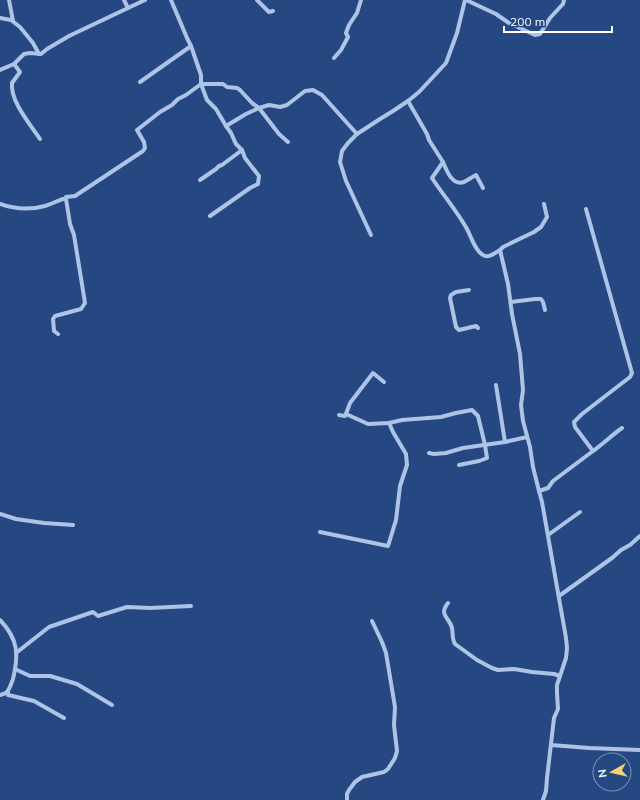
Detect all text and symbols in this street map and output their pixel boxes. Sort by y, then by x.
scale bar [504,8,612,34]
text: 200 m [510,14,545,29]
north arrow [592,752,632,792]
text: N [595,768,610,778]

